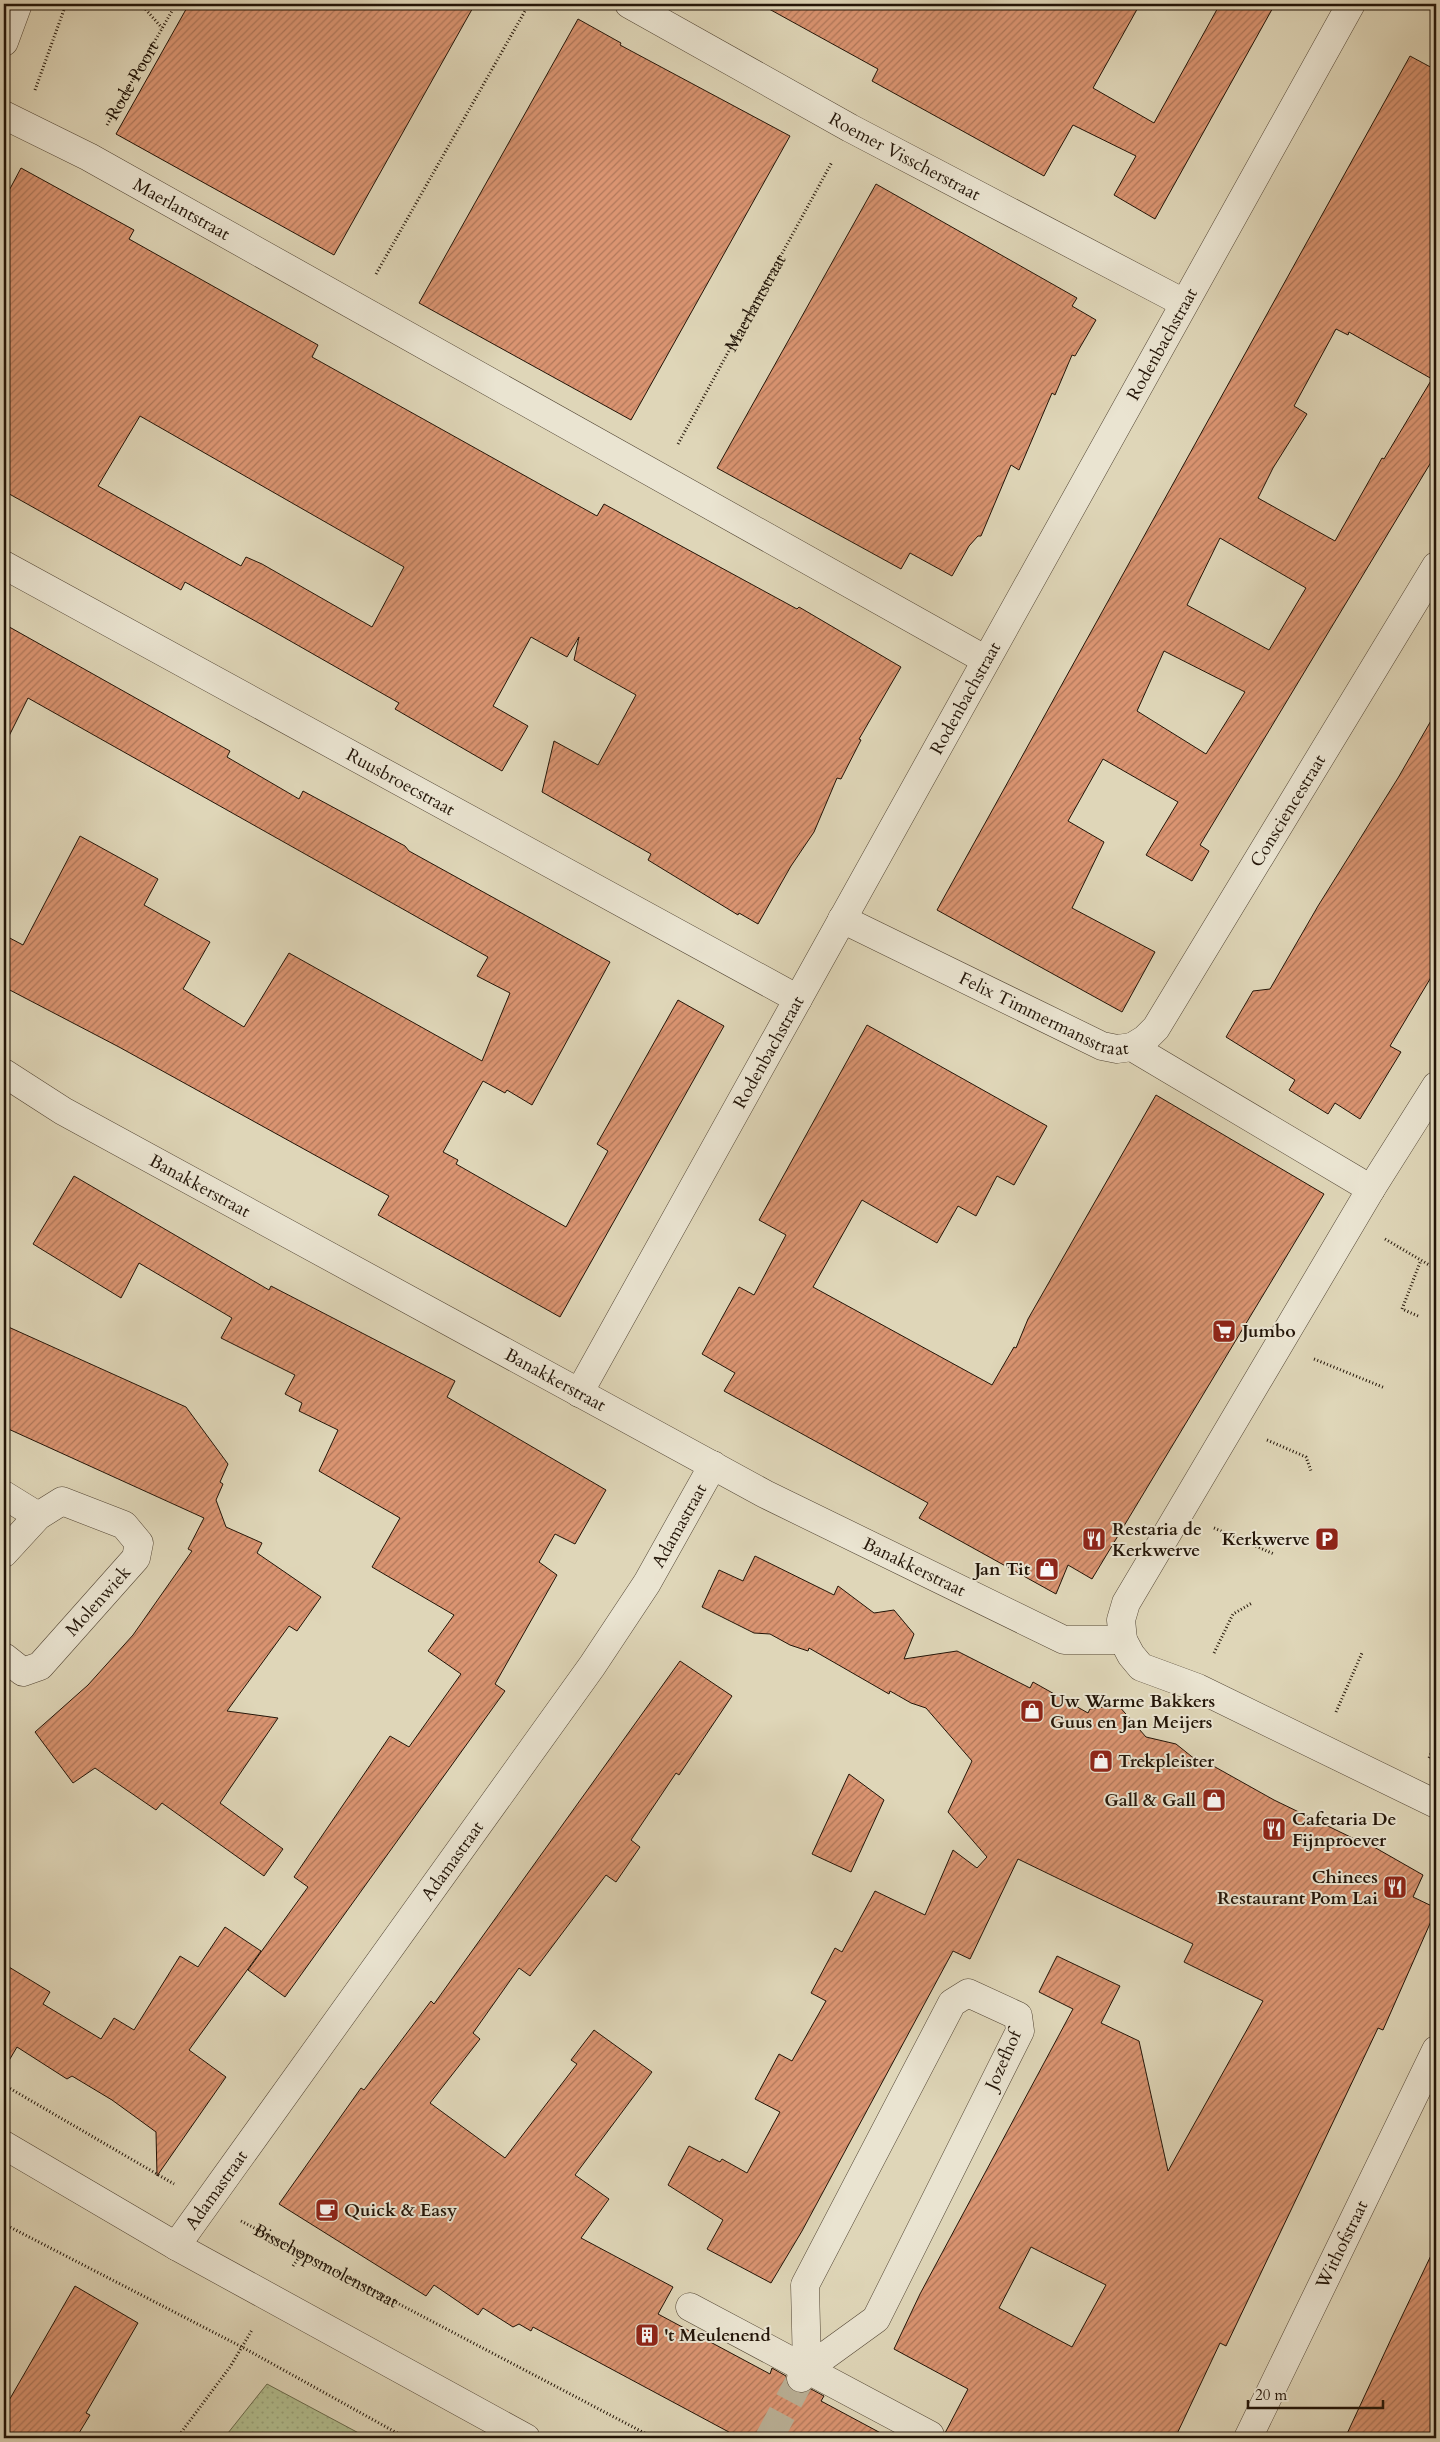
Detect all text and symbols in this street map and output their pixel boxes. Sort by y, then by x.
street label: Rode Poort [100,37,165,125]
street label: Roemer Visscherstraat [824,107,985,207]
street label: Maerlantstraat [128,172,235,247]
street label: Maerlantstraat [719,250,792,356]
street label: Rodenbachstraat [1121,283,1204,405]
street label: Rodenbachstraat [924,637,1007,759]
street label: Ruusbroecstraat [342,742,459,822]
street label: Consciencestraat [1244,750,1332,872]
street label: Felix Timmermansstraat [955,966,1130,1062]
street label: Rodenbachstraat [728,991,810,1113]
street label: Banakkerstraat [145,1148,255,1224]
supermarket icon: Jumbo [1211,1318,1237,1344]
place label: Jumbo [1239,1319,1296,1344]
street label: Banakkerstraat [500,1342,610,1418]
street label: Adamastraat [646,1479,713,1573]
place label: Restaria de Kerkwerve [1112,1517,1202,1563]
restaurant icon: Restaria de Kerkwerve [1081,1526,1107,1552]
parking icon: Kerkwerve [1314,1526,1340,1552]
place label: Kerkwerve [1222,1527,1310,1552]
street label: Banakkerstraat [858,1532,970,1603]
shop icon: Jan Tit [1034,1556,1060,1582]
place label: Jan Tit [971,1557,1031,1582]
street label: Molenwiek [60,1560,137,1642]
place label: Uw Warme Bakkers Guus en Jan Meijers [1050,1689,1215,1735]
shop icon: Uw Warme Bakkers Guus en Jan Meijers [1019,1698,1045,1724]
shop icon: Trekpleister [1088,1748,1114,1774]
place label: Trekpleister [1118,1749,1215,1774]
shop icon: Gall & Gall [1201,1787,1227,1813]
place label: Gall & Gall [1104,1788,1196,1813]
place label: Cafetaria De Fijnproever [1292,1807,1396,1853]
street label: Adamastraat [415,1816,490,1906]
restaurant icon: Cafetaria De Fijnproever [1261,1816,1287,1842]
place label: Chinees Restaurant Pom Lai [1217,1865,1378,1911]
restaurant icon: Chinees Restaurant Pom Lai [1382,1874,1408,1900]
street label: Jozefhof [978,2023,1029,2097]
street label: Adamastraat [179,2145,254,2235]
street label: Withofstraat [1310,2196,1374,2294]
cafe icon: Quick & Easy [314,2197,340,2223]
place label: Quick & Easy [344,2198,458,2223]
street label: Bisschopsmolenstraat [249,2218,403,2315]
building icon: 't Meulenend [634,2322,660,2348]
place label: 't Meulenend [664,2323,771,2348]
scale bar [1248,2377,1382,2409]
text: 20 m [1255,2385,1287,2405]

